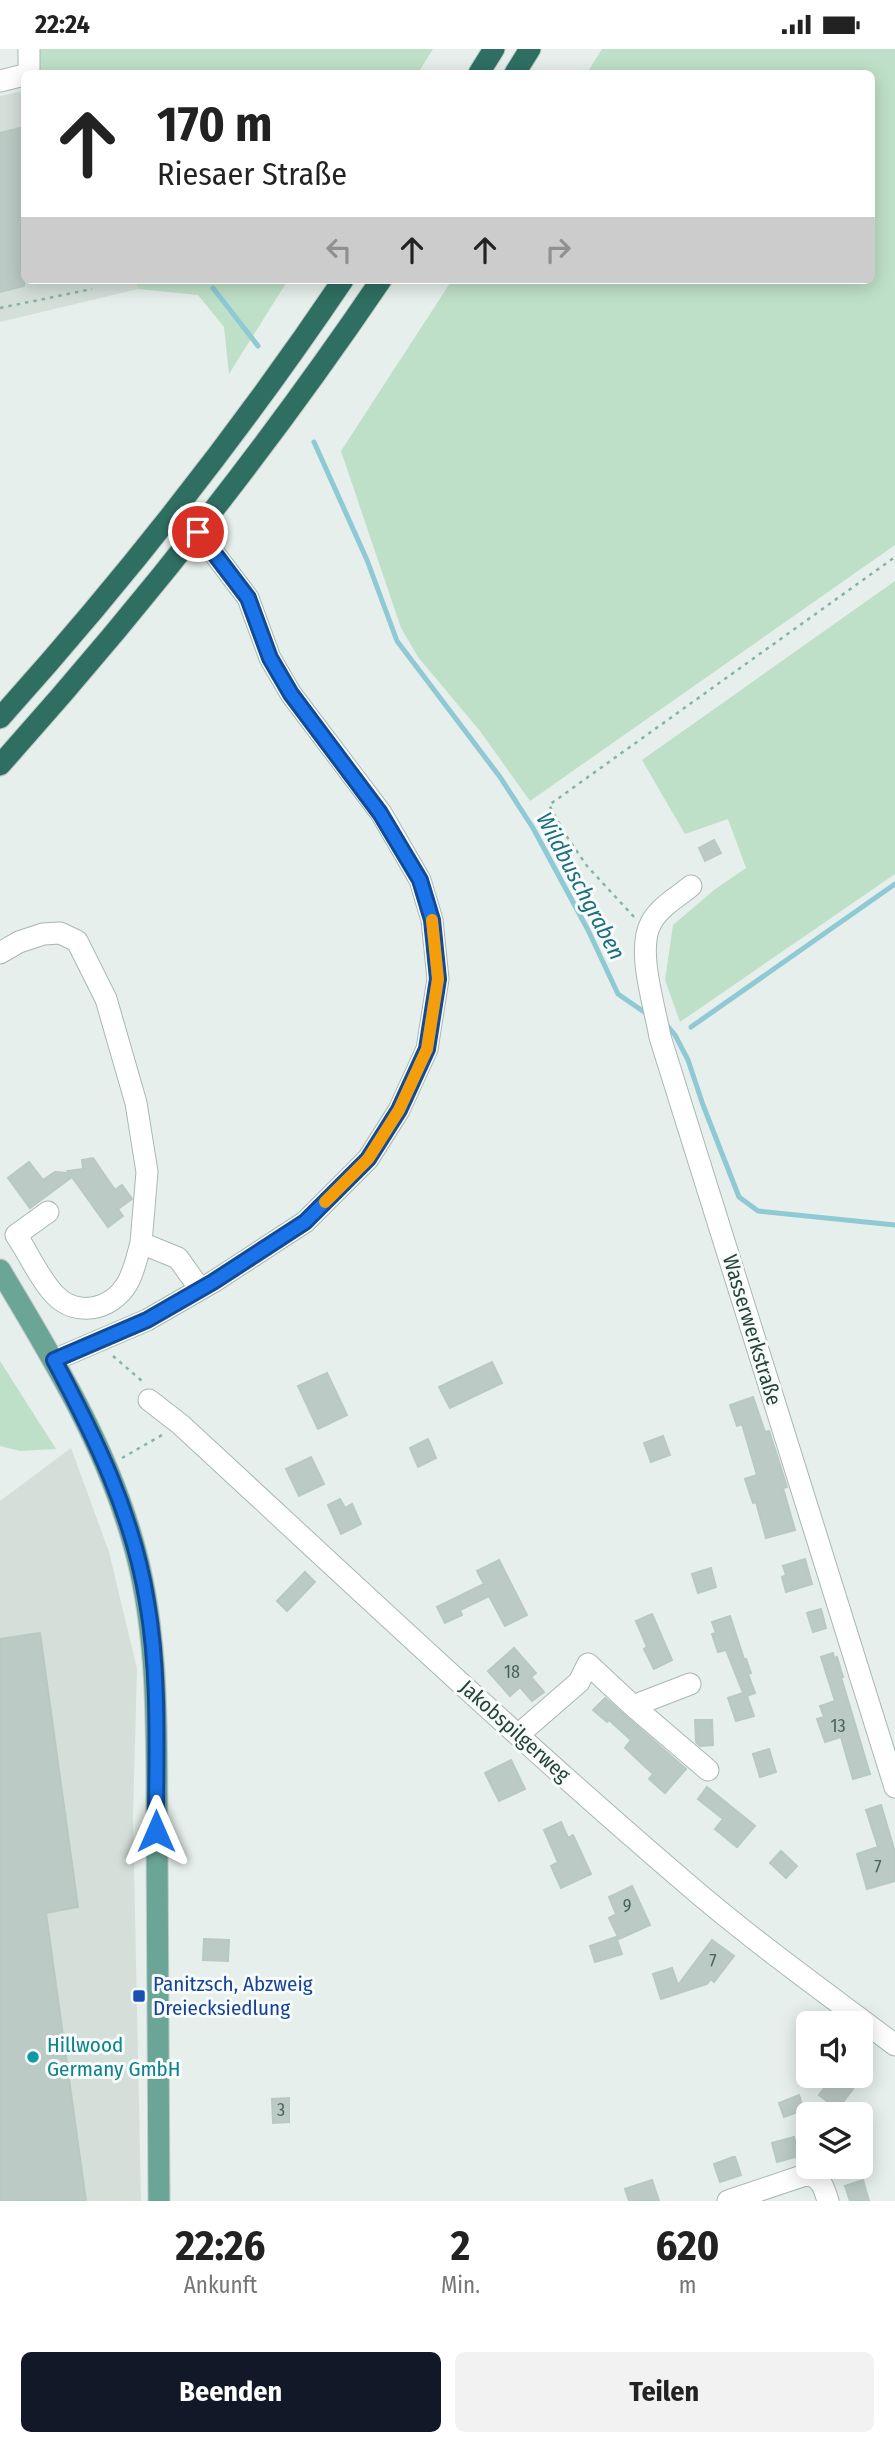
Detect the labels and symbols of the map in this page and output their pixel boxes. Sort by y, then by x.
pin [168,502,228,562]
water label: Wildbuschgraben [530,807,632,965]
street label: Wasserwerkstraße [717,1252,787,1408]
house number: 18 [504,1661,520,1683]
street label: Jakobspilgerweg [454,1674,576,1788]
house number: 13 [830,1715,846,1737]
position arrow [119,1794,193,1868]
house number: 7 [874,1856,882,1878]
house number: 9 [623,1895,631,1917]
house number: 7 [709,1950,717,1972]
place label: Panitzsch, Abzweig Dreiecksiedlung [153,1971,313,2021]
marker: Panitzsch, Abzweig Dreiecksiedlung [131,1988,147,2004]
place label: Hillwood Germany GmbH [47,2032,180,2082]
marker: Hillwood Germany GmbH [25,2049,41,2065]
house number: 3 [277,2099,285,2121]

